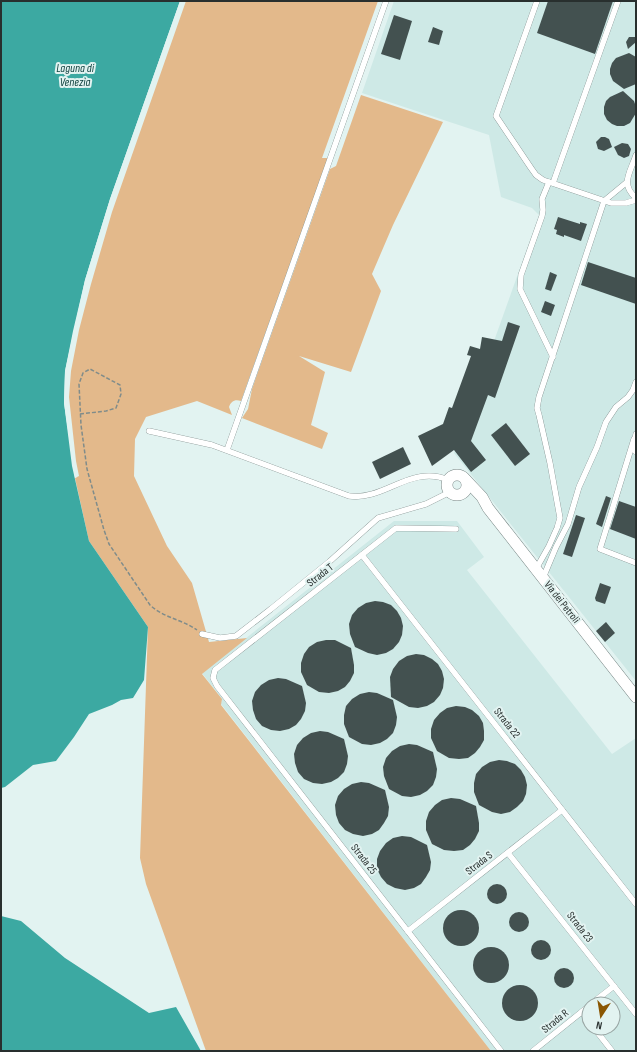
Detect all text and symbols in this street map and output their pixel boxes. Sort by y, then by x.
water label: Laguna di Venezia [56,61,95,90]
street label: Strada T [304,560,336,589]
street label: Via dei Petroli [541,578,583,626]
street label: Strada 22 [491,705,523,741]
street label: Strada 25 [348,841,380,877]
street label: Strada S [463,848,495,878]
street label: Strada 23 [564,909,596,945]
north arrow [581,996,621,1036]
street label: Strada R [539,1006,571,1036]
text: N [595,1018,603,1032]

